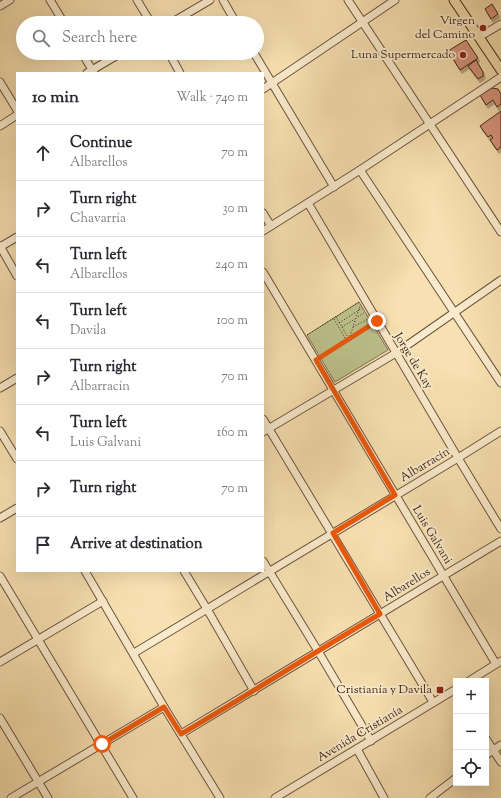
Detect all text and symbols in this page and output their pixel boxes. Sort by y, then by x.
place label: Virgen del Camino [415,12,475,44]
search box [16,16,264,60]
marker: Virgen del Camino [478,23,488,33]
icon: search [30,27,52,49]
text: Search here [62,28,137,49]
place label: Luna Supermercado [351,46,455,64]
marker: Luna Supermercado [458,50,468,60]
text: 10 min [32,86,79,110]
text: Walk · 740 m [176,89,248,107]
text: Continue [70,133,132,154]
icon: ahead [32,142,54,164]
text: 70 m [221,144,248,162]
text: Albarellos [70,154,127,172]
text: Turn right [70,189,136,210]
icon: right [32,198,54,220]
text: 30 m [222,200,248,218]
text: Chavarría [70,210,126,228]
text: Turn left [70,245,127,266]
icon: left [32,254,54,276]
text: 240 m [215,256,248,274]
text: Albarellos [70,266,127,284]
text: Turn left [70,301,127,322]
icon: left [32,310,54,332]
text: 100 m [216,312,248,330]
route end [368,312,386,330]
text: Davila [70,322,106,340]
street label: Jorge de Kay [388,328,437,393]
text: Turn right [70,357,136,378]
icon: right [32,366,54,388]
text: 70 m [221,368,248,386]
text: Albarracín [70,378,130,396]
text: Turn left [70,413,127,434]
icon: left [32,422,54,444]
text: 160 m [217,424,248,442]
text: Luis Galvani [70,434,141,452]
street label: Albarracín [397,443,453,487]
icon: right [32,478,54,500]
text: Turn right [70,478,136,499]
text: 70 m [221,480,248,498]
street label: Luis Galvani [407,502,457,568]
icon: arrive [32,534,54,556]
text: Arrive at destination [70,534,203,555]
street label: Albarellos [380,563,434,607]
map controls [453,678,489,786]
button: + [453,678,489,714]
place label: Cristianía y Davila [336,681,432,699]
marker: Cristianía y Davila [435,685,445,695]
street label: Avenida Cristianía [314,701,407,767]
button: − [453,714,489,750]
route start [93,735,111,753]
button: locate [453,750,489,786]

